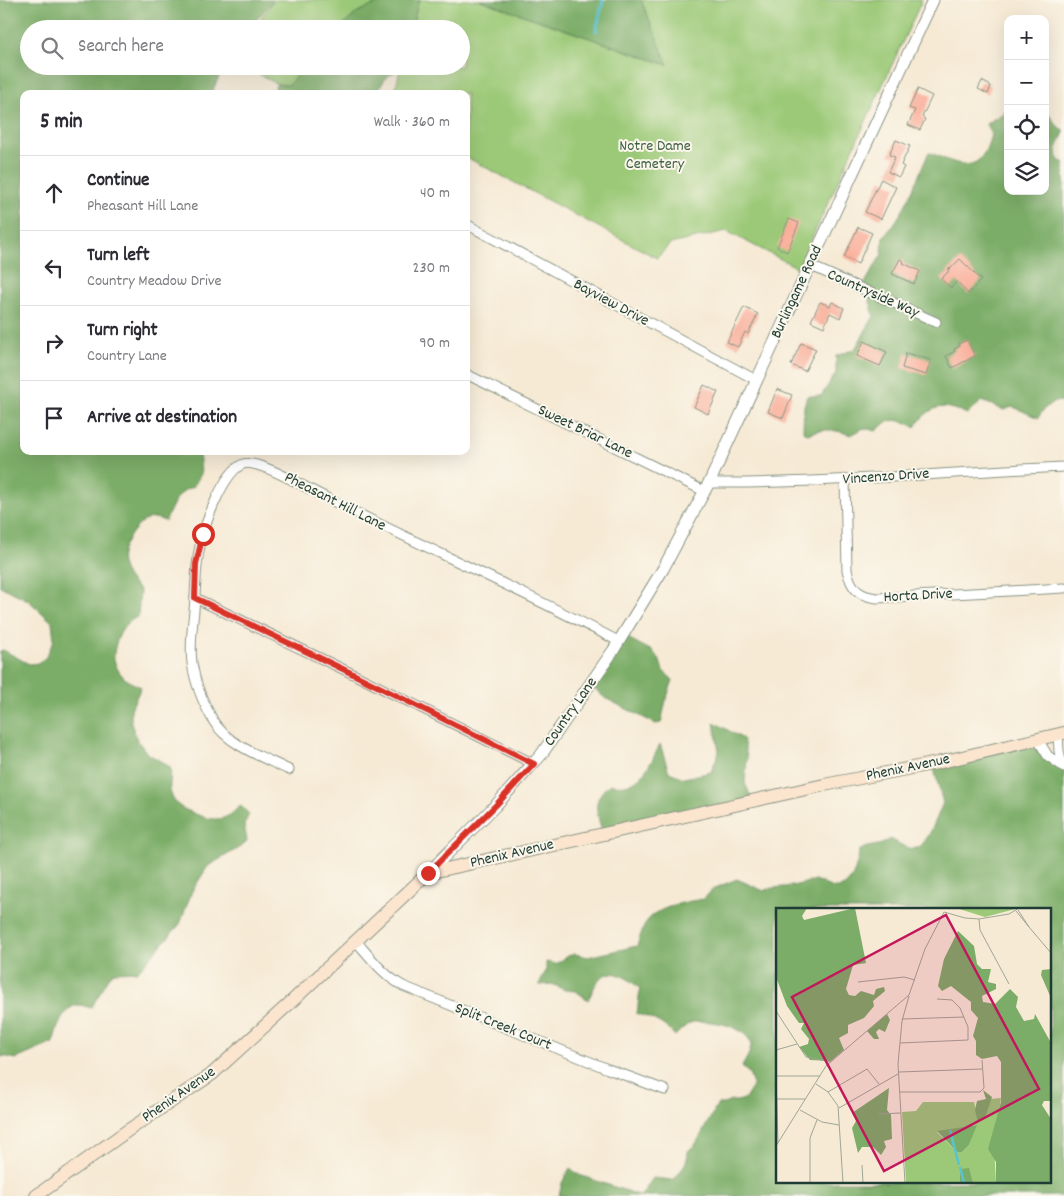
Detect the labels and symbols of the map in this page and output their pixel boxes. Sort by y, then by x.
park label: Notre Dame Cemetery [619,135,691,176]
street label: Burlingame Road [765,242,829,342]
street label: Countryside Way [823,263,923,325]
street label: Bayview Drive [569,273,653,333]
street label: Sweet Briar Lane [534,399,636,465]
street label: Vincenzo Drive [842,463,930,491]
street label: Pheasant Hill Lane [280,467,390,537]
route start [192,523,215,546]
street label: Horta Drive [883,583,953,609]
street label: Country Lane [539,673,603,751]
street label: Phenix Avenue [864,748,952,788]
street label: Phenix Avenue [468,833,556,875]
route end [417,862,440,885]
inset map [776,908,1052,1184]
street label: Split Creek Court [451,997,555,1057]
street label: Phenix Avenue [137,1061,221,1129]

